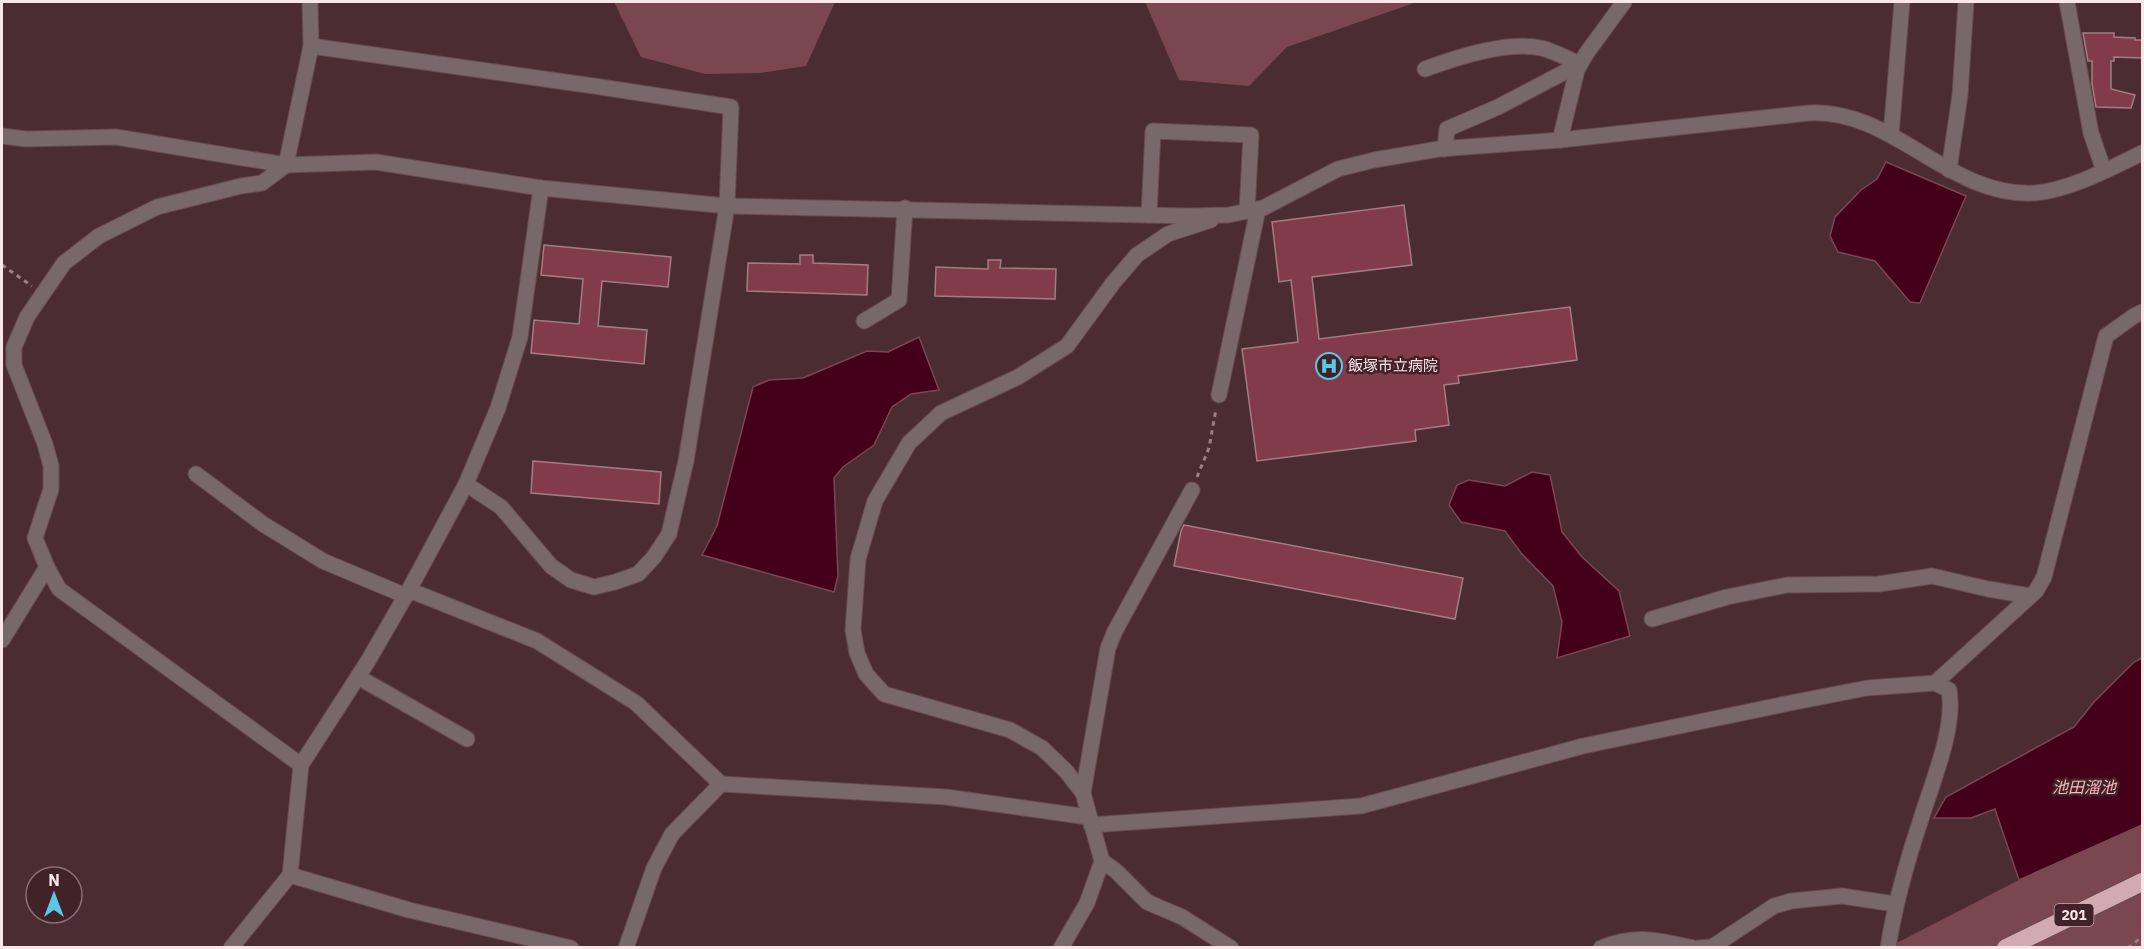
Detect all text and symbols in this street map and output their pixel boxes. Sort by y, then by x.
hospital icon: 飯塚市立病院 [1314,351,1344,381]
place label: 飯塚市立病院 [1348,356,1438,375]
water label: 池田溜池 [2052,777,2118,797]
north arrow [24,865,84,925]
text: N [48,870,60,890]
road number: 201 [2054,904,2094,926]

